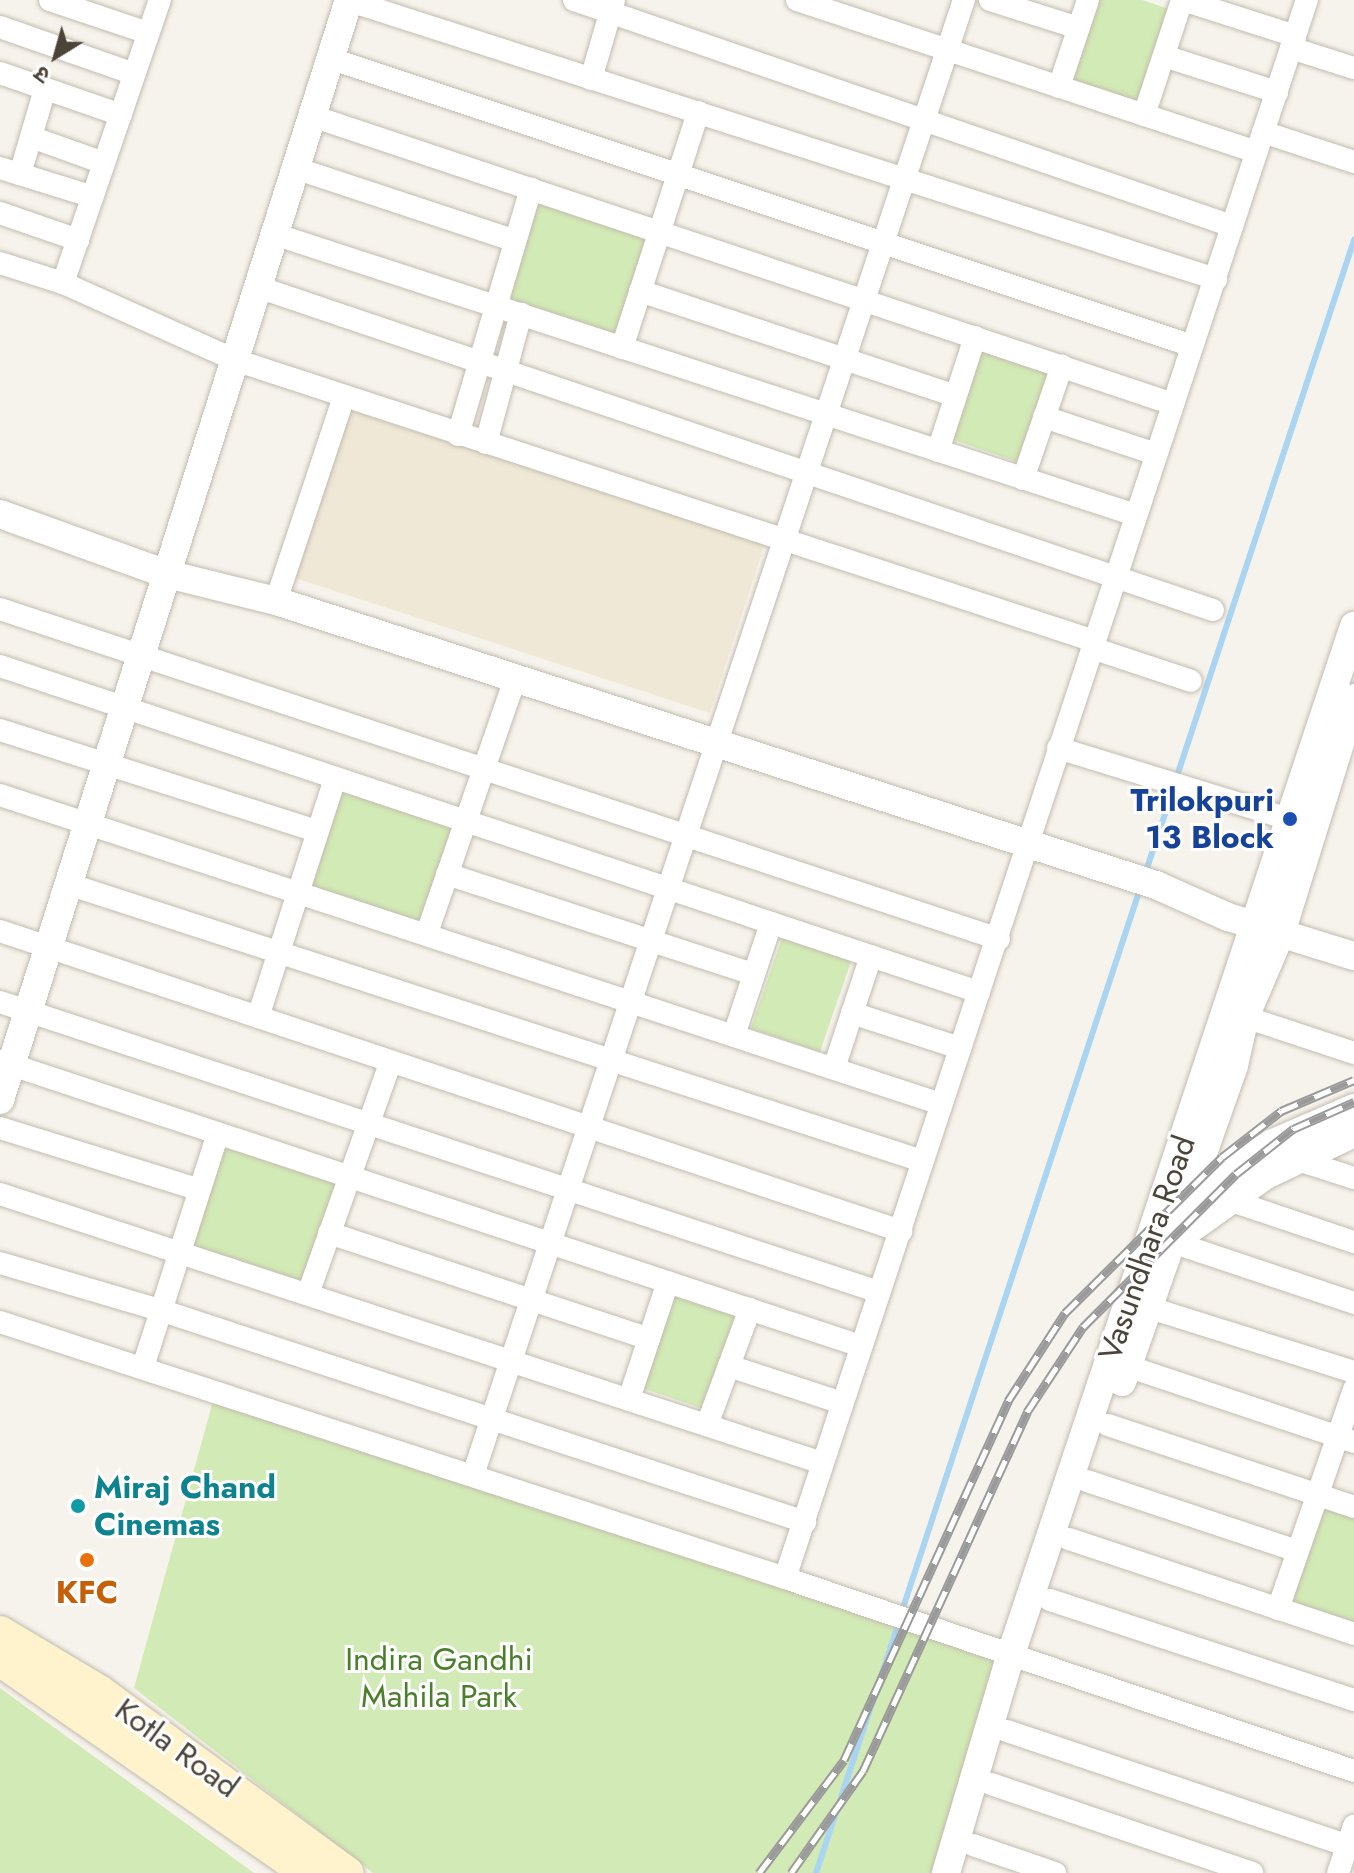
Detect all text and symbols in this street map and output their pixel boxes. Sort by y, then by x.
north arrow [16,16,96,96]
text: उ [27,59,56,92]
place label: Trilokpuri 13 Block [1131,782,1274,857]
marker: Trilokpuri 13 Block [1281,810,1299,828]
street label: Vasundhara Road [1091,1131,1203,1365]
place label: Miraj Chand Cinemas [94,1469,276,1544]
marker: Miraj Chand Cinemas [69,1497,87,1515]
marker: KFC [78,1551,96,1569]
place label: KFC [56,1573,118,1611]
park label: Indira Gandhi Mahila Park [345,1641,533,1716]
street label: Kotla Road [108,1690,246,1806]

